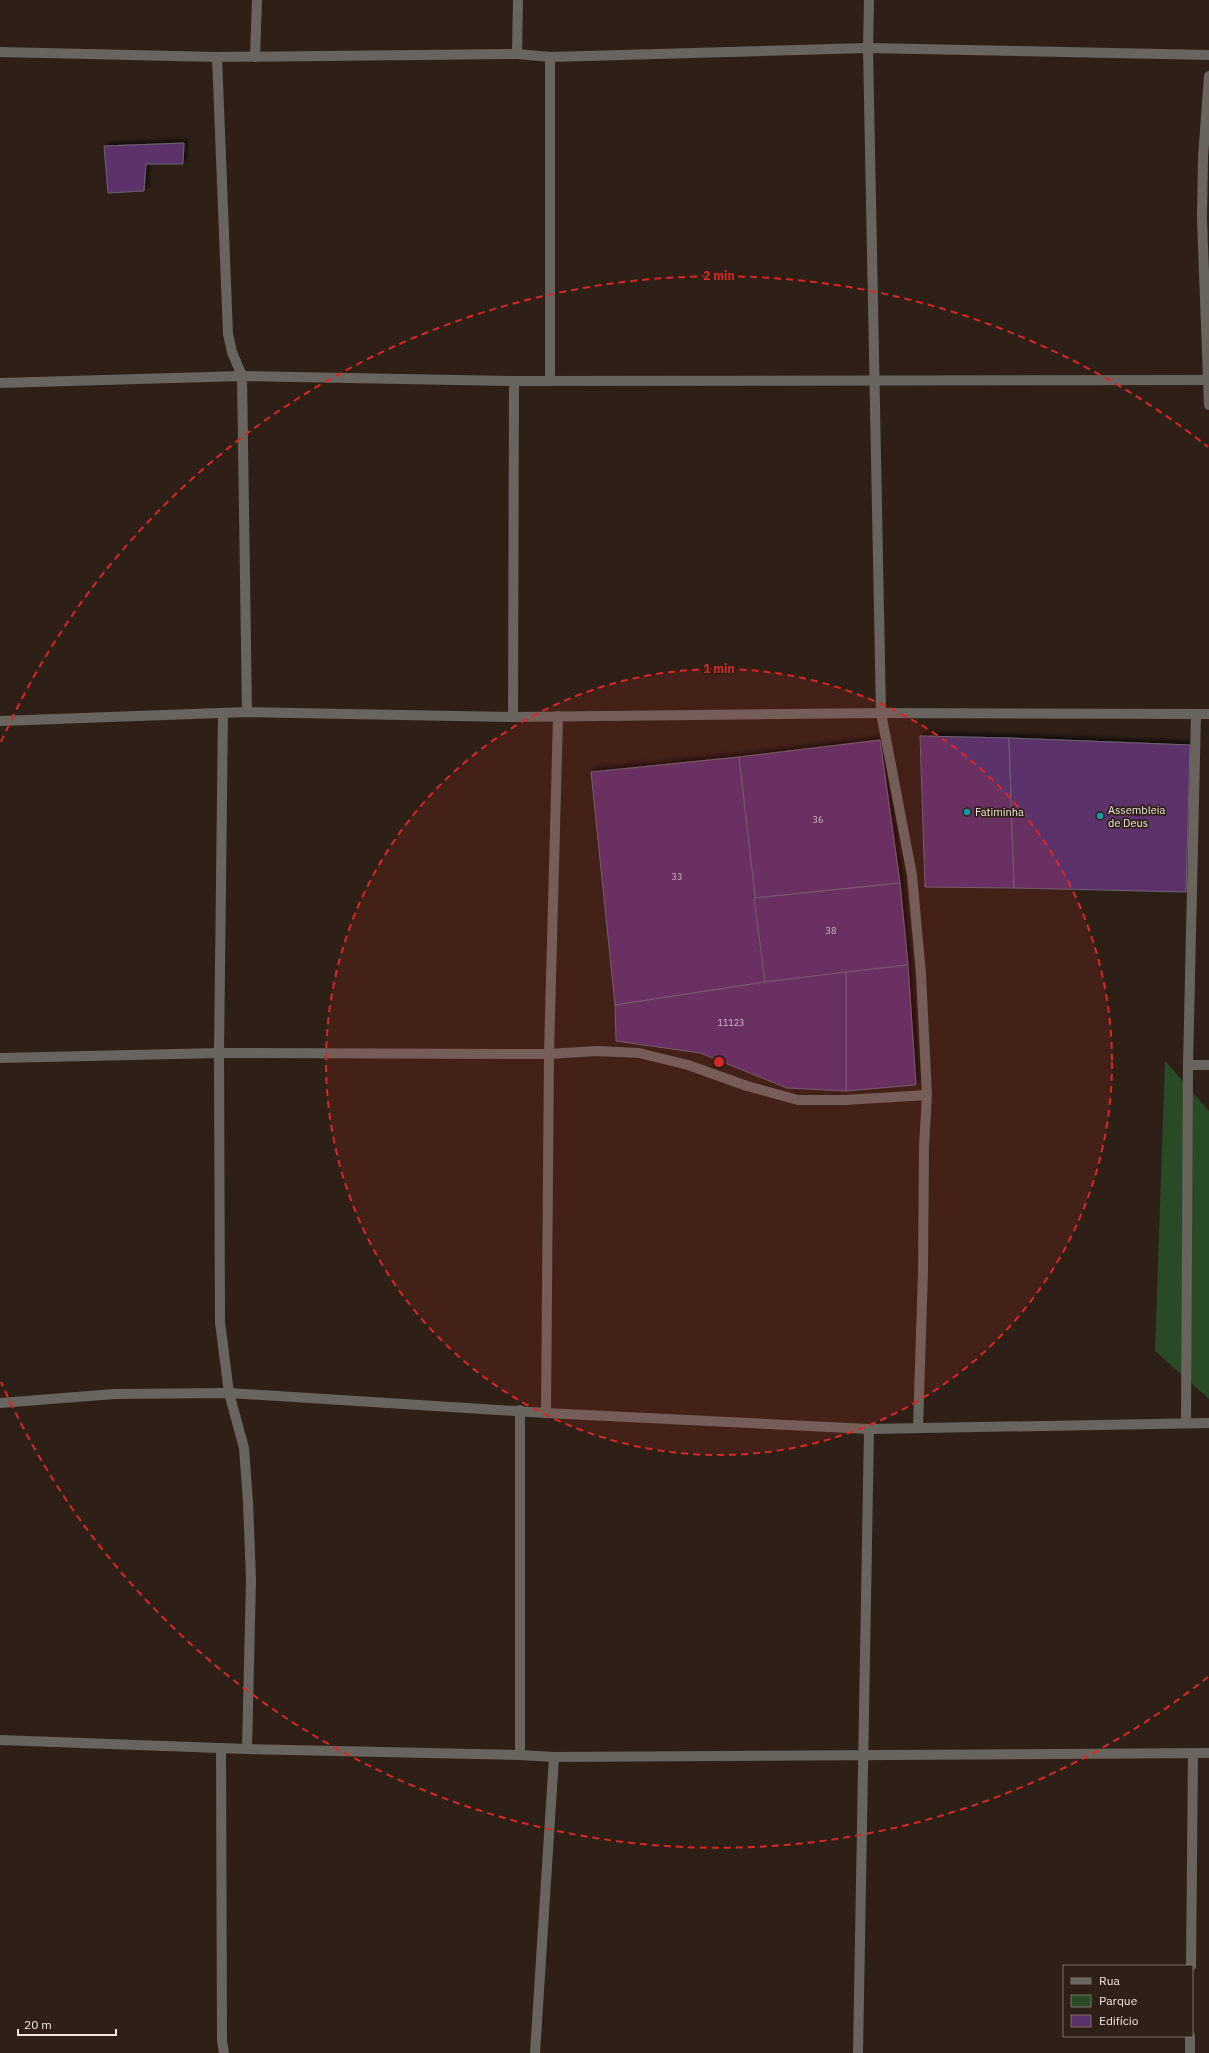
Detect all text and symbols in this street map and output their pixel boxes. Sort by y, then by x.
text: 2 min [703,268,735,283]
text: 1 min [703,661,735,676]
place label: Assembleia de Deus [1108,803,1166,830]
place label: Fatiminha [975,805,1024,819]
marker: Fatiminha [962,807,972,817]
marker: Assembleia de Deus [1095,811,1105,821]
house number: 36 [813,814,823,825]
house number: 33 [672,871,682,882]
house number: 38 [826,925,836,936]
house number: 11123 [717,1017,745,1028]
centre of rings [712,1055,726,1069]
legend [1063,1965,1193,2037]
text: Rua [1099,1973,1120,1988]
text: Parque [1099,1993,1138,2008]
scale bar [18,2011,116,2037]
text: Edifício [1099,2013,1139,2028]
text: 20 m [24,2017,52,2032]

